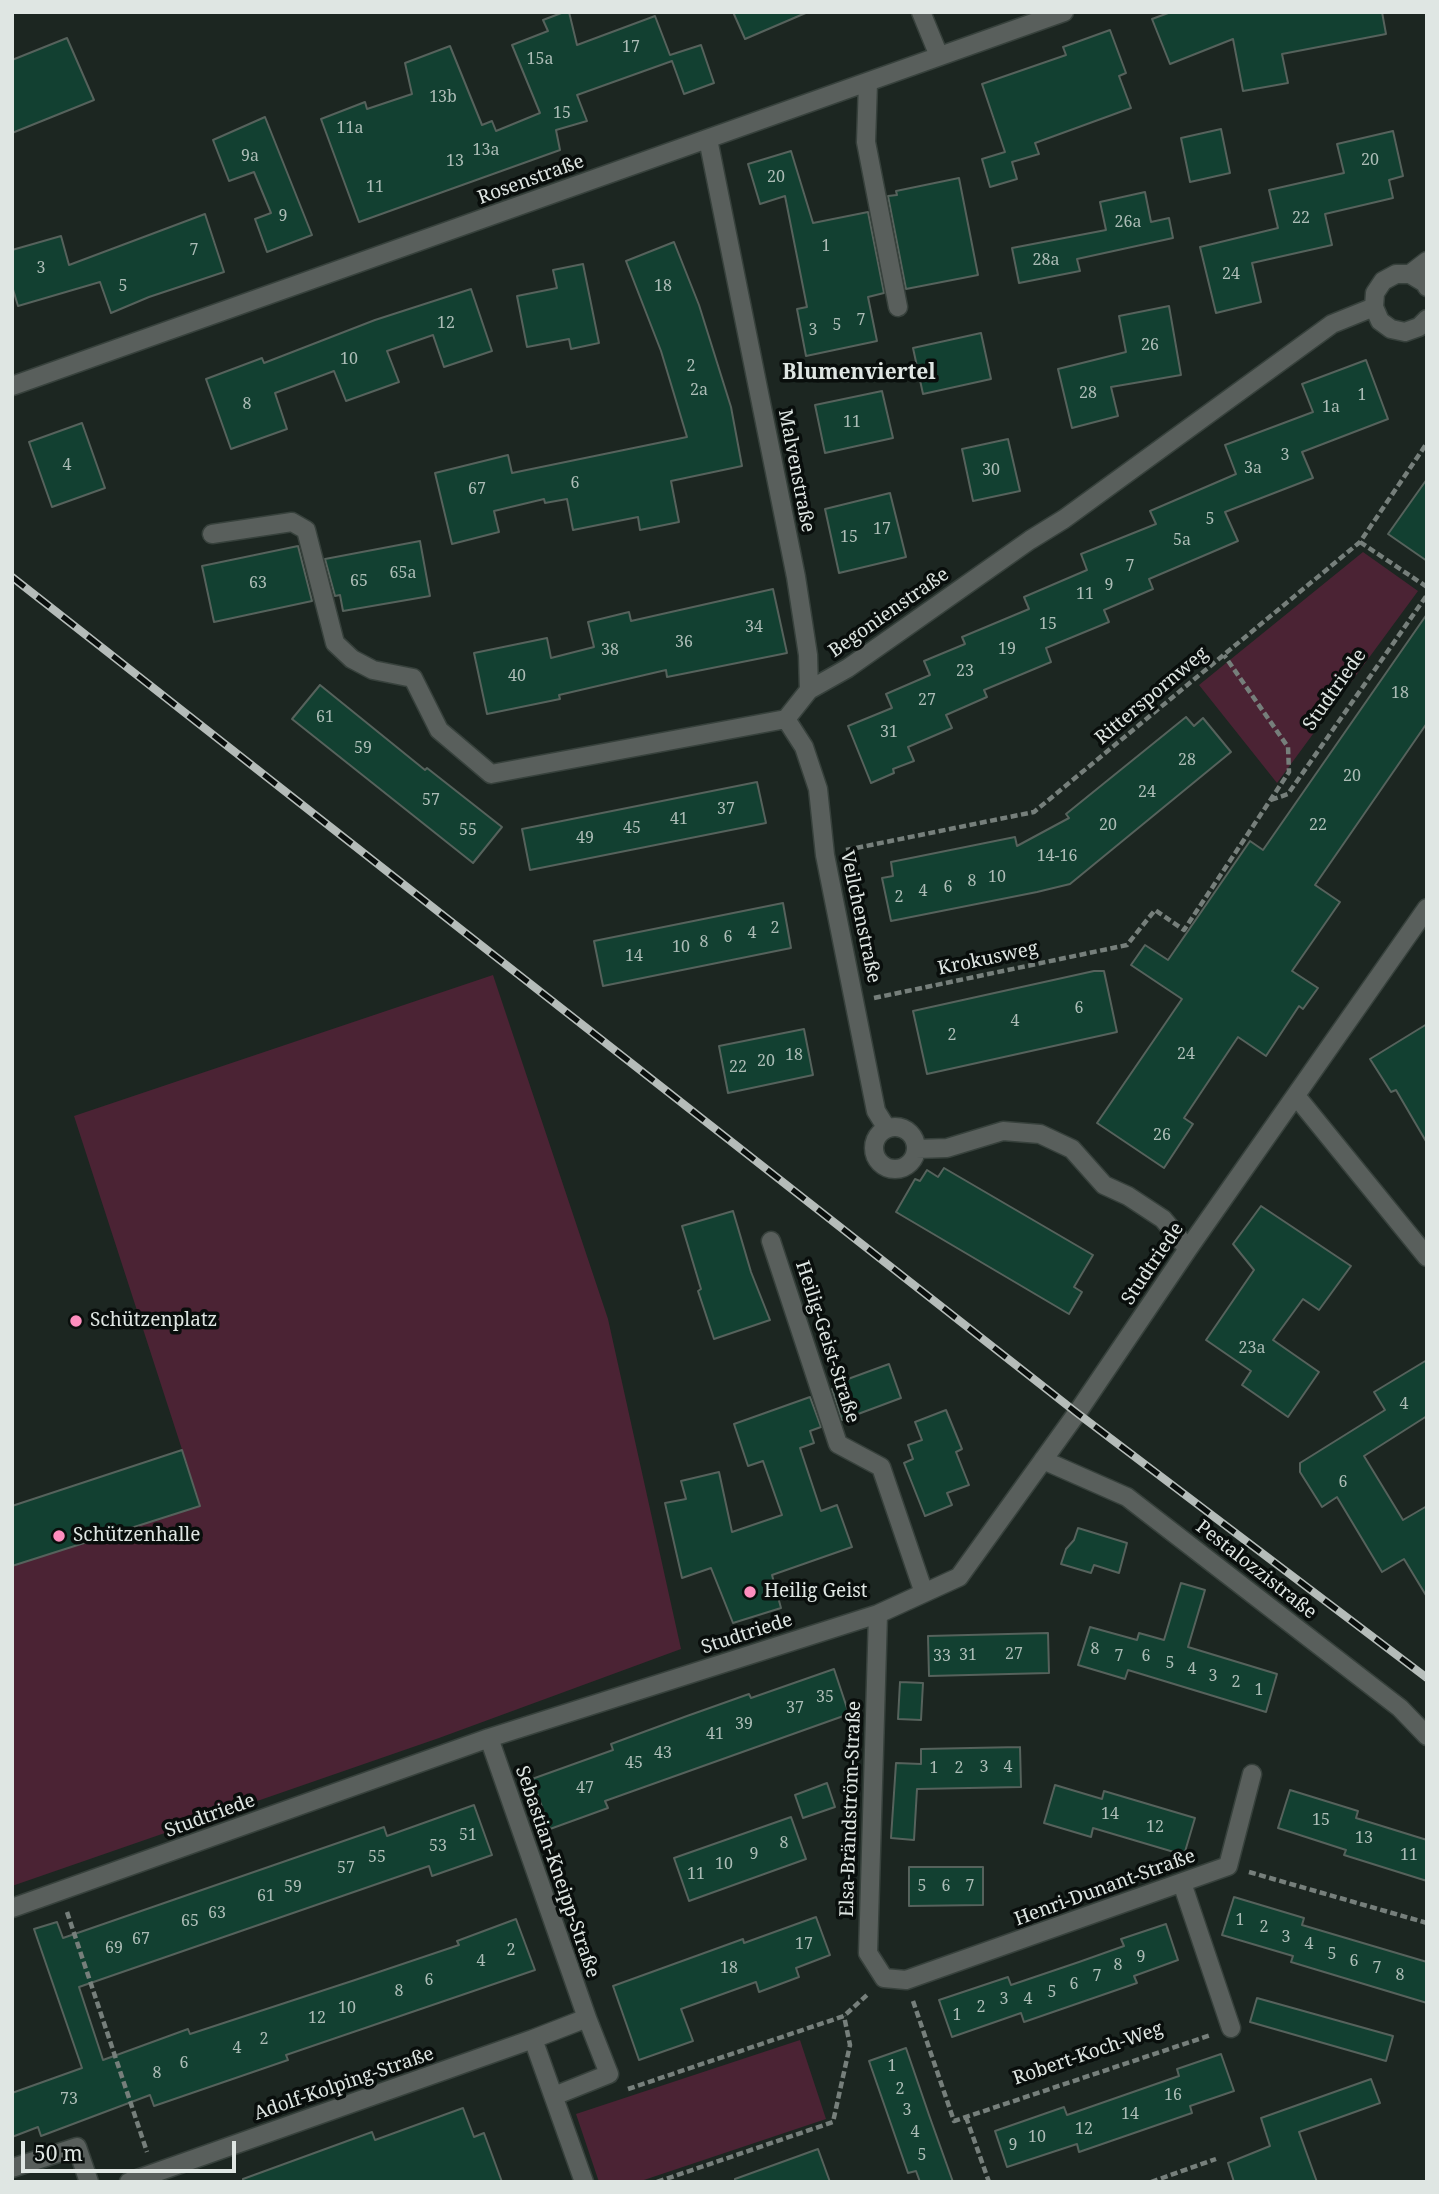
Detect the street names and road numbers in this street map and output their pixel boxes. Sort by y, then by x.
street label: Rosenstraße [475,150,587,210]
street label: Malvenstraße [773,408,819,534]
street label: Begonienstraße [825,563,953,663]
street label: Ritterspornweg [1091,642,1213,750]
street label: Studtriede [1299,645,1371,735]
street label: Veilchenstraße [835,849,885,985]
street label: Krokusweg [936,937,1040,981]
street label: Studtriede [1117,1218,1189,1310]
street label: Heilig-Geist-Straße [790,1258,864,1426]
street label: Pestalozzistraße [1191,1516,1321,1624]
street label: Studtriede [699,1609,795,1659]
street label: Elsa-Brändström-Straße [836,1701,866,1917]
street label: Sebastian-Kneipp-Straße [510,1763,604,1981]
street label: Studtriede [162,1789,258,1843]
street label: Henri-Dunant-Straße [1011,1845,1199,1931]
street label: Robert-Koch-Weg [1010,2018,1166,2090]
street label: Adolf-Kolping-Straße [251,2042,437,2126]

